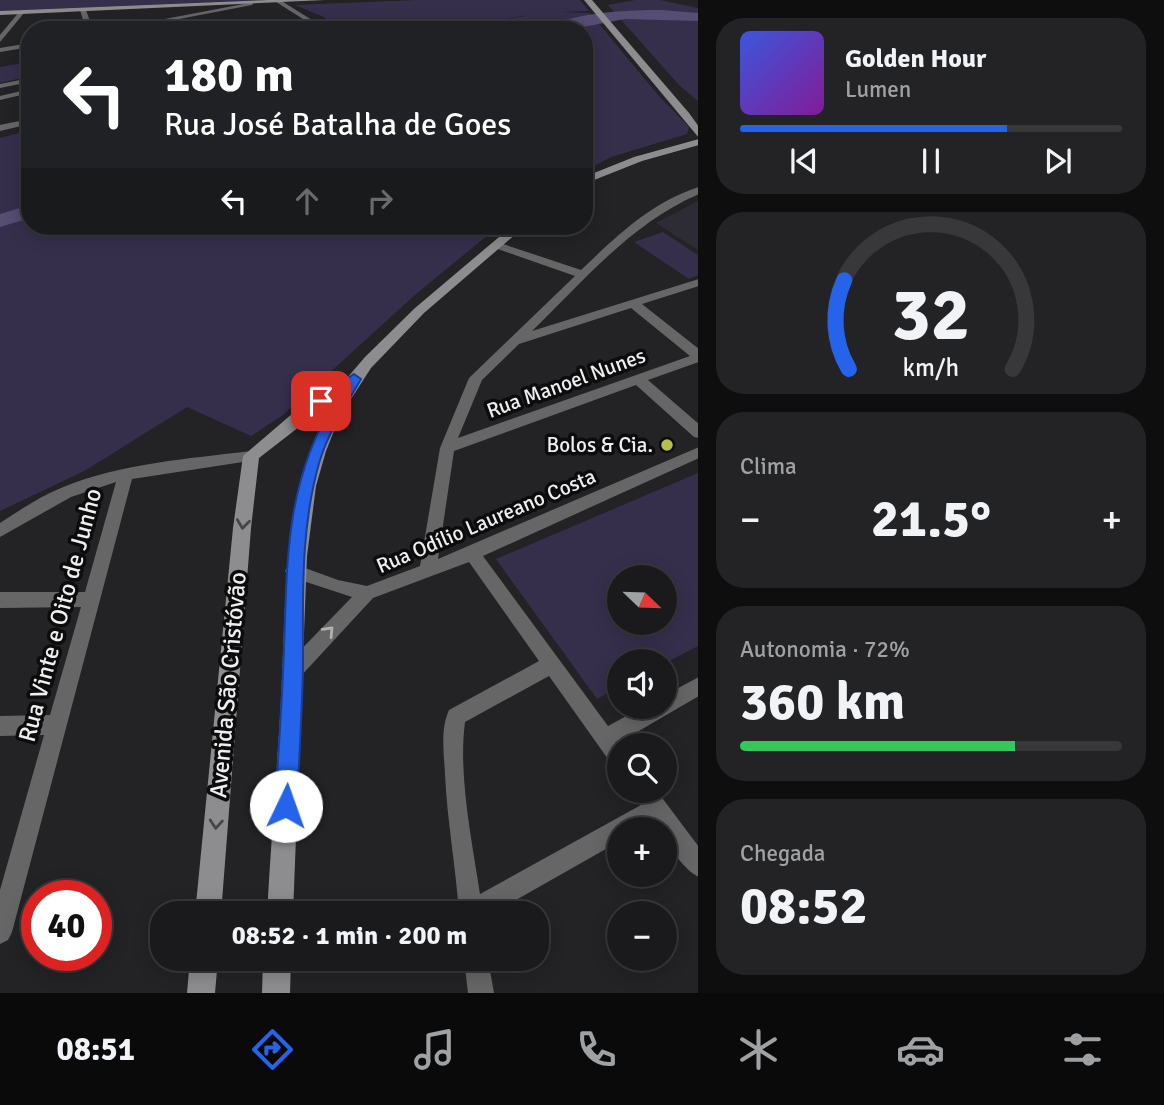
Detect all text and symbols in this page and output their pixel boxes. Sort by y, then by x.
text: Golden Hour [845,43,986,75]
text: 180 m [164,45,294,105]
icon: left [49,49,140,140]
text: Lumen [845,75,911,104]
text: Rua José Batalha de Goes [164,105,511,144]
icon: previous [785,142,823,180]
icon: pause [912,142,950,180]
icon: next [1039,142,1077,180]
icon: left [215,182,253,220]
icon: ahead [288,182,326,220]
icon: right [361,182,399,220]
text: 32 [892,271,970,360]
street label: Rua Manoel Nunes [483,342,649,424]
text: km/h [903,352,959,383]
pin [291,371,351,431]
icon: arrive [302,382,340,420]
place label: Bolos & Cia. [546,432,653,458]
marker: Bolos & Cia. [659,437,675,453]
text: Clima [740,452,797,481]
street label: Rua Odílio Laureano Costa [372,463,600,579]
street label: Rua Vinte e Oito de Junho [12,485,108,745]
text: 21.5° [871,487,991,551]
text: − [740,496,761,543]
text: + [1101,496,1122,543]
one-way arrow [235,518,250,530]
north arrow [607,565,677,635]
map controls [607,565,677,971]
street label: Avenida São Cristóvão [203,571,253,799]
one-way arrow [321,626,334,639]
text: Autonomia · 72% [740,635,910,664]
button: sound [607,649,677,719]
text: 360 km [740,670,905,734]
button: search [607,733,677,803]
position arrow [249,769,323,843]
button: + [607,817,677,887]
one-way arrow [209,818,224,829]
text: Chegada [740,839,825,868]
text: 08:52 [740,874,868,938]
speed limit sign: 40 [21,880,112,971]
button: − [607,901,677,971]
text: 08:52 · 1 min · 200 m [232,920,467,952]
icon: directions [248,1025,297,1074]
icon: music [410,1025,459,1074]
icon: phone [572,1025,621,1074]
icon: climate [734,1025,783,1074]
icon: car [896,1025,945,1074]
icon: filters [1058,1025,1107,1074]
text: 08:51 [57,1030,135,1069]

